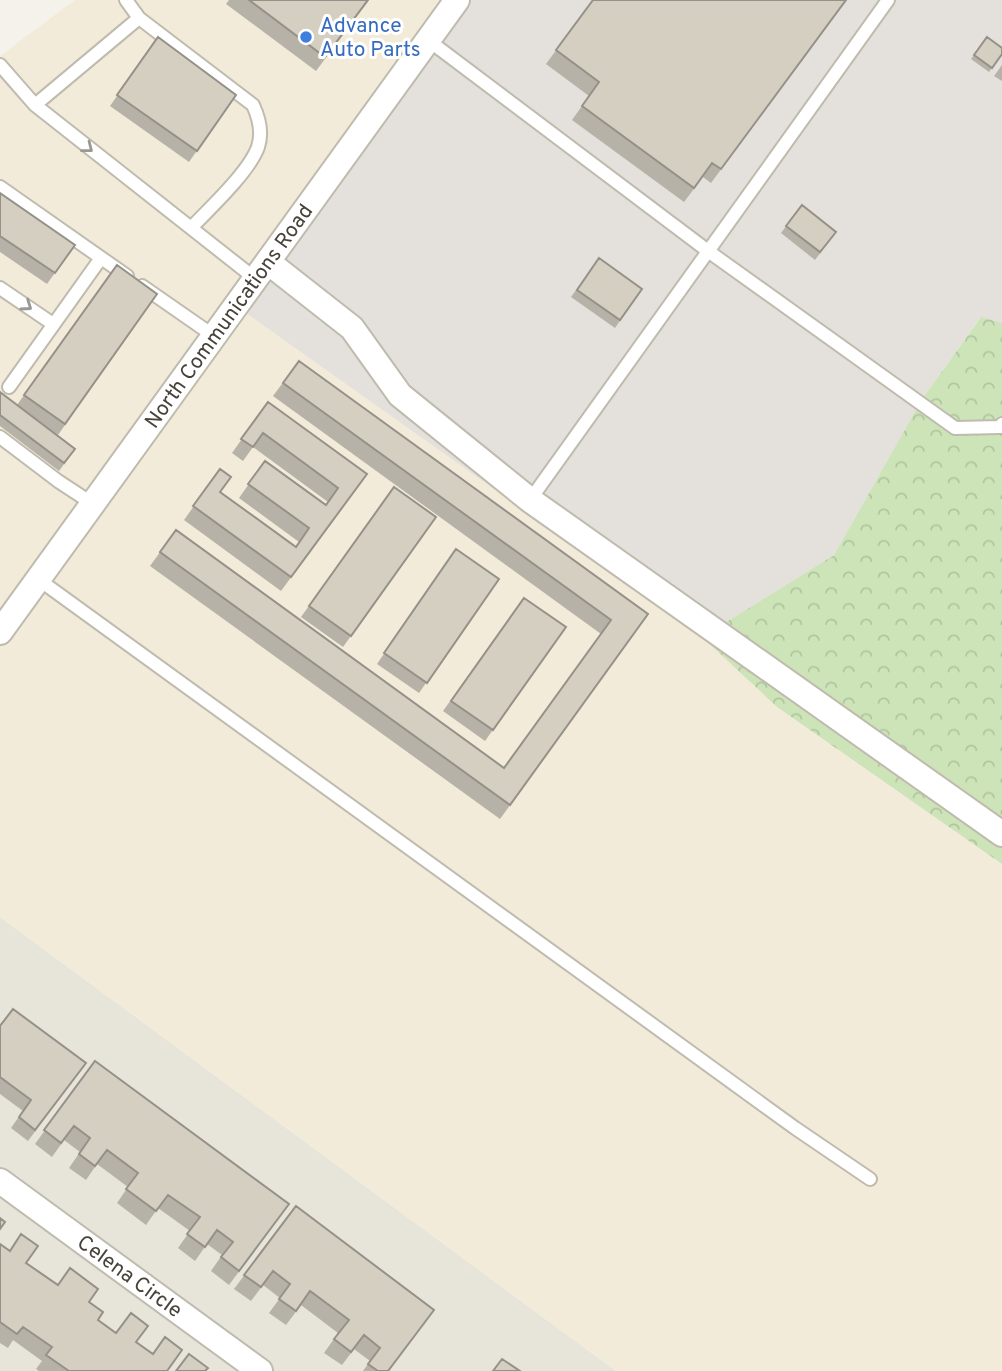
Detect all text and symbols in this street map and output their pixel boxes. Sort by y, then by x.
place label: Advance Auto Parts [320,13,421,64]
marker: Advance Auto Parts [298,29,314,45]
one-way arrow [81,140,93,153]
street label: North Communications Road [140,199,320,434]
one-way arrow [19,298,32,310]
street label: Celena Circle [71,1230,187,1325]

